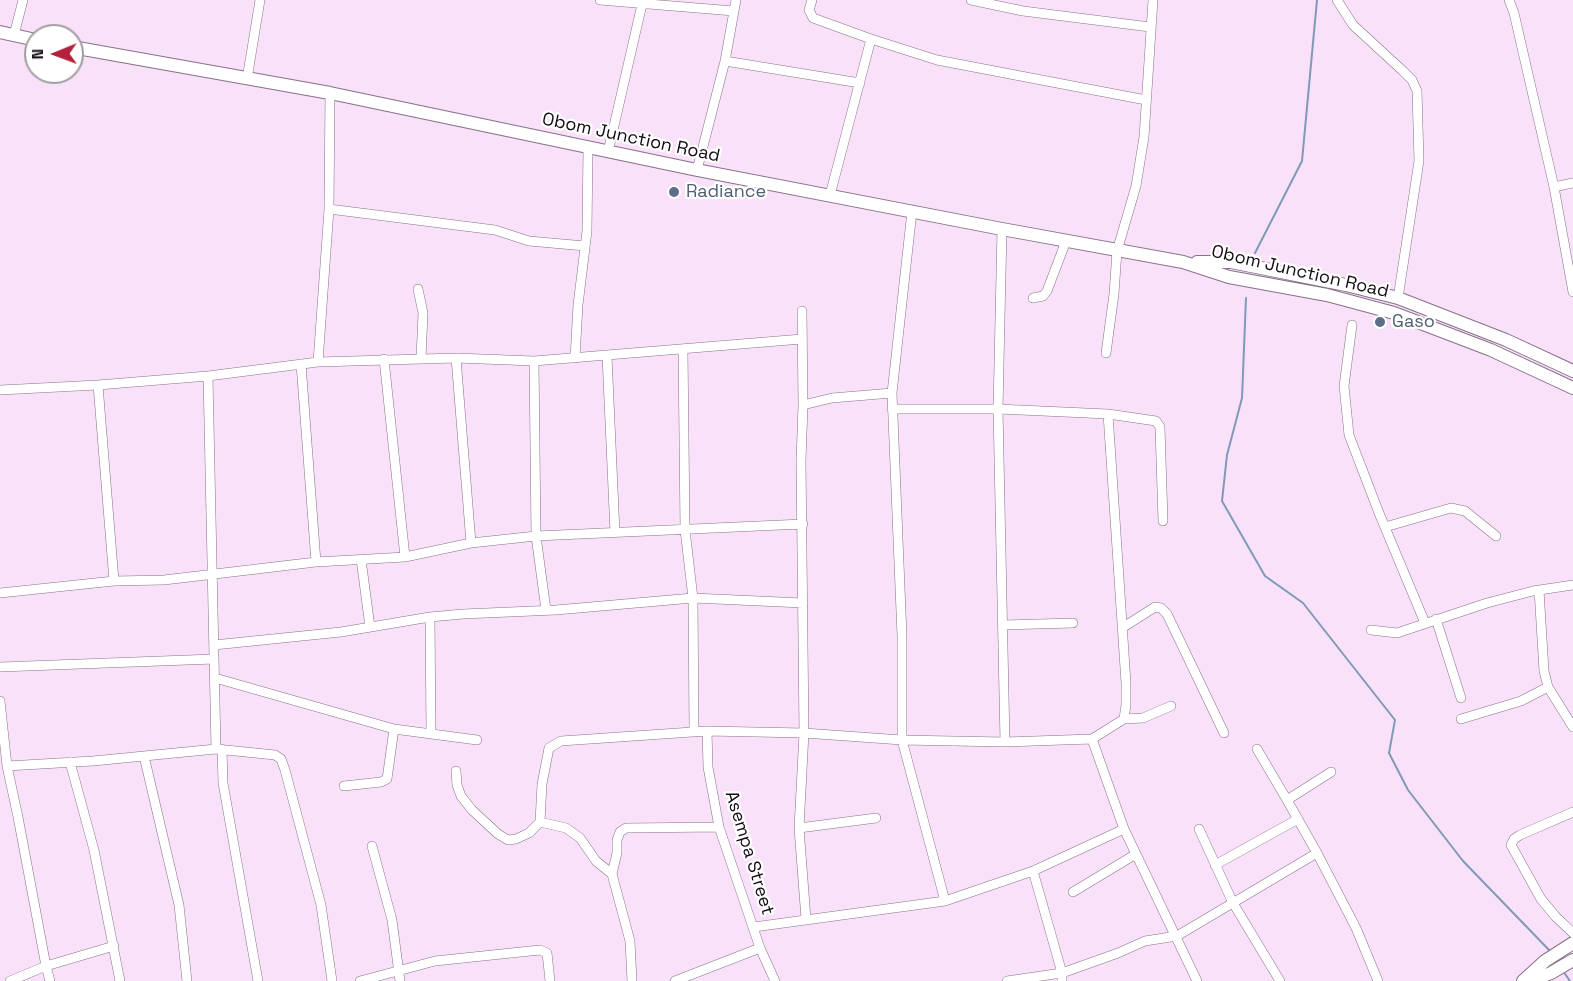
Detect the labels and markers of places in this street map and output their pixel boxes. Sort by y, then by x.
place label: Radiance [686,181,766,203]
marker: Radiance [667,185,681,199]
place label: Gaso [1392,311,1435,333]
marker: Gaso [1373,315,1387,329]

